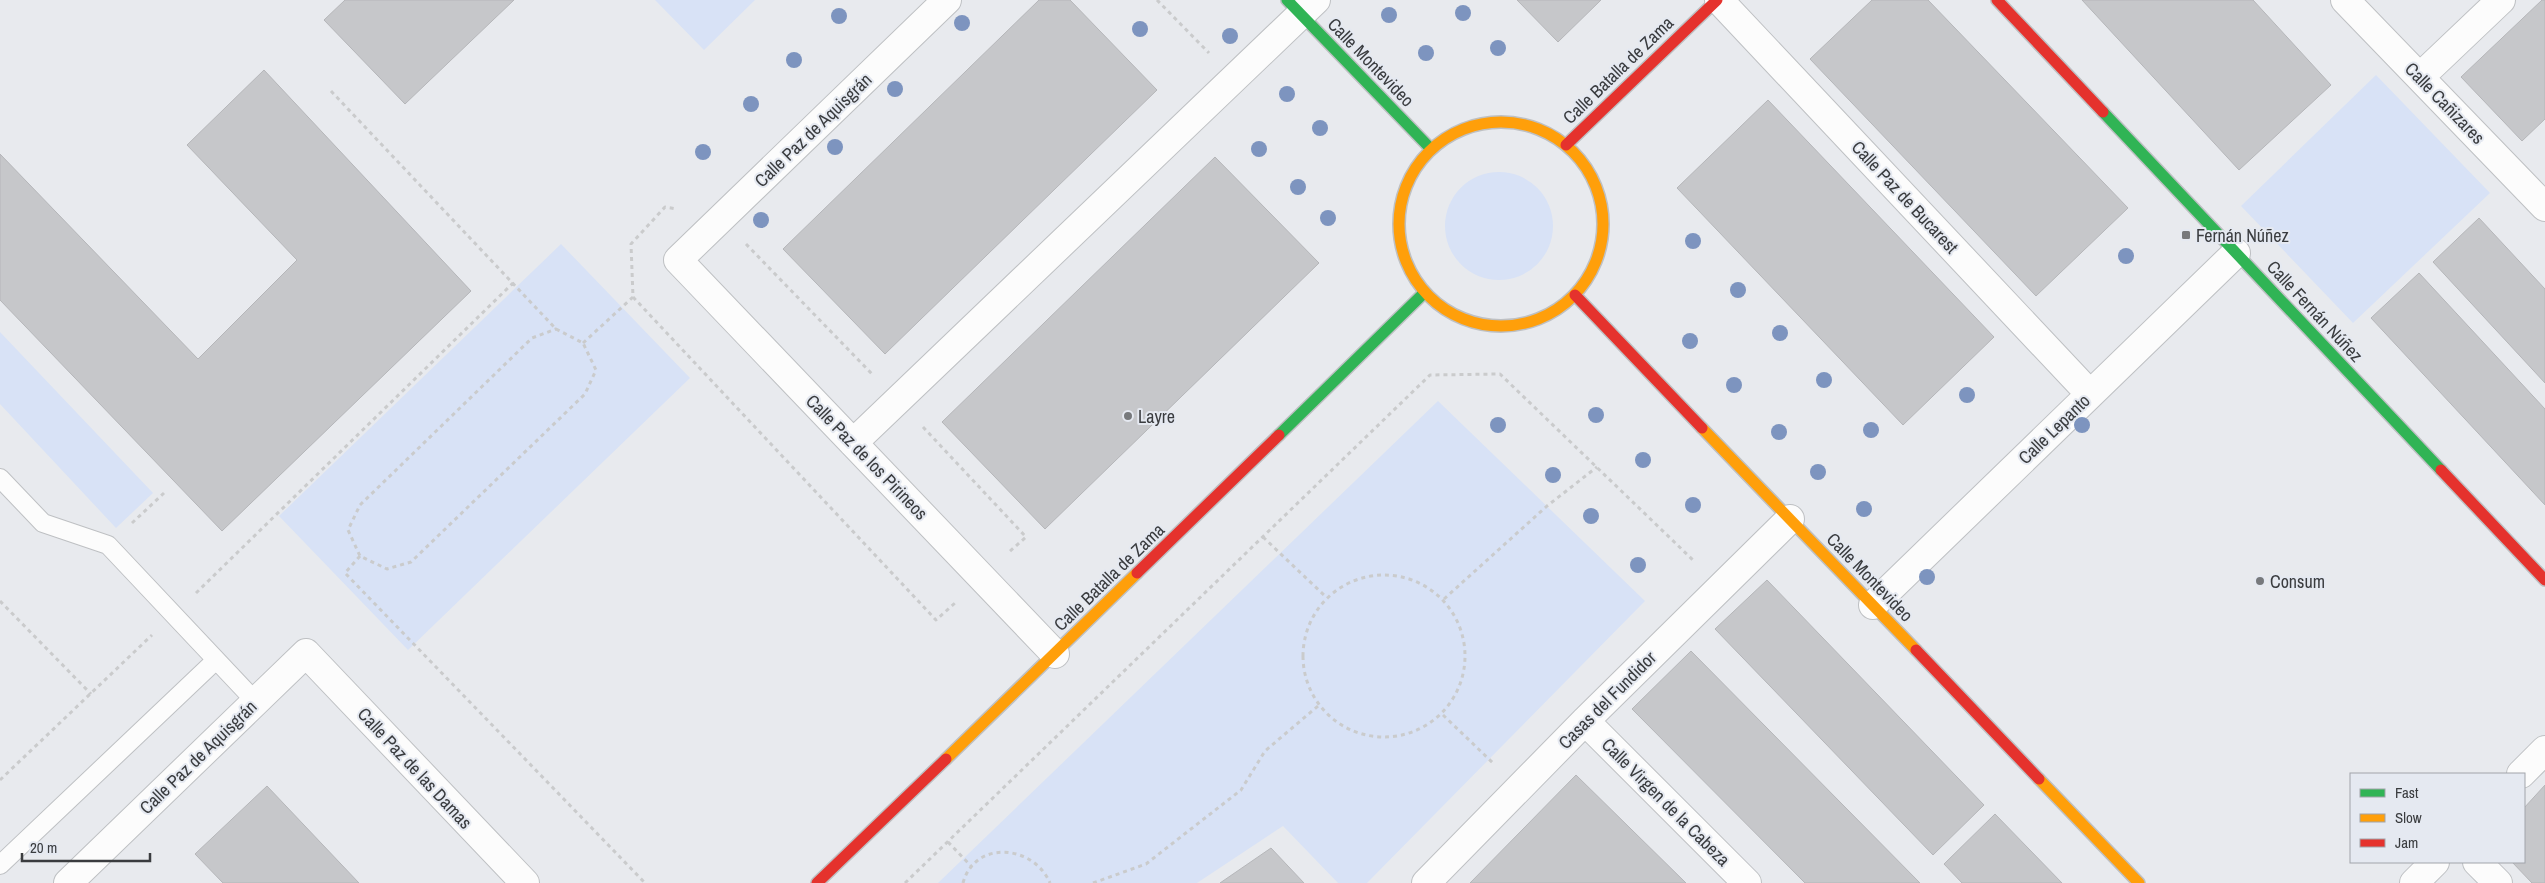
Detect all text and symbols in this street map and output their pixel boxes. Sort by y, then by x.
street label: Calle Batalla de Zama [1557,11,1679,129]
street label: Calle Montevideo [1322,12,1420,112]
street label: Calle Cañizares [2400,57,2490,149]
street label: Calle Paz de Aquisgrán [749,67,877,193]
street label: Calle Paz de Bucarest [1846,135,1964,259]
place label: Fernán Núñez [2196,223,2289,248]
marker: Fernán Núñez [2180,229,2192,241]
street label: Calle Fernán Núñez [2261,255,2369,367]
street label: Calle Lepanto [2013,388,2095,470]
street label: Calle Paz de los Pirineos [800,389,934,525]
place label: Layre [1138,404,1175,429]
marker: Layre [1122,410,1134,422]
street label: Calle Batalla de Zama [1048,518,1170,636]
street label: Calle Montevideo [1821,527,1919,627]
place label: Consum [2270,569,2325,594]
marker: Consum [2254,575,2266,587]
street label: Casas del Fundidor [1553,646,1661,754]
street label: Calle Paz de Aquisgrán [134,694,262,820]
street label: Calle Paz de las Damas [352,702,478,834]
street label: Calle Virgen de la Cabeza [1596,732,1736,872]
legend [2350,773,2525,863]
text: Fast [2395,782,2419,803]
text: Slow [2395,807,2422,828]
scale bar [22,830,150,862]
text: Jam [2395,832,2418,853]
text: 20 m [30,837,57,858]

